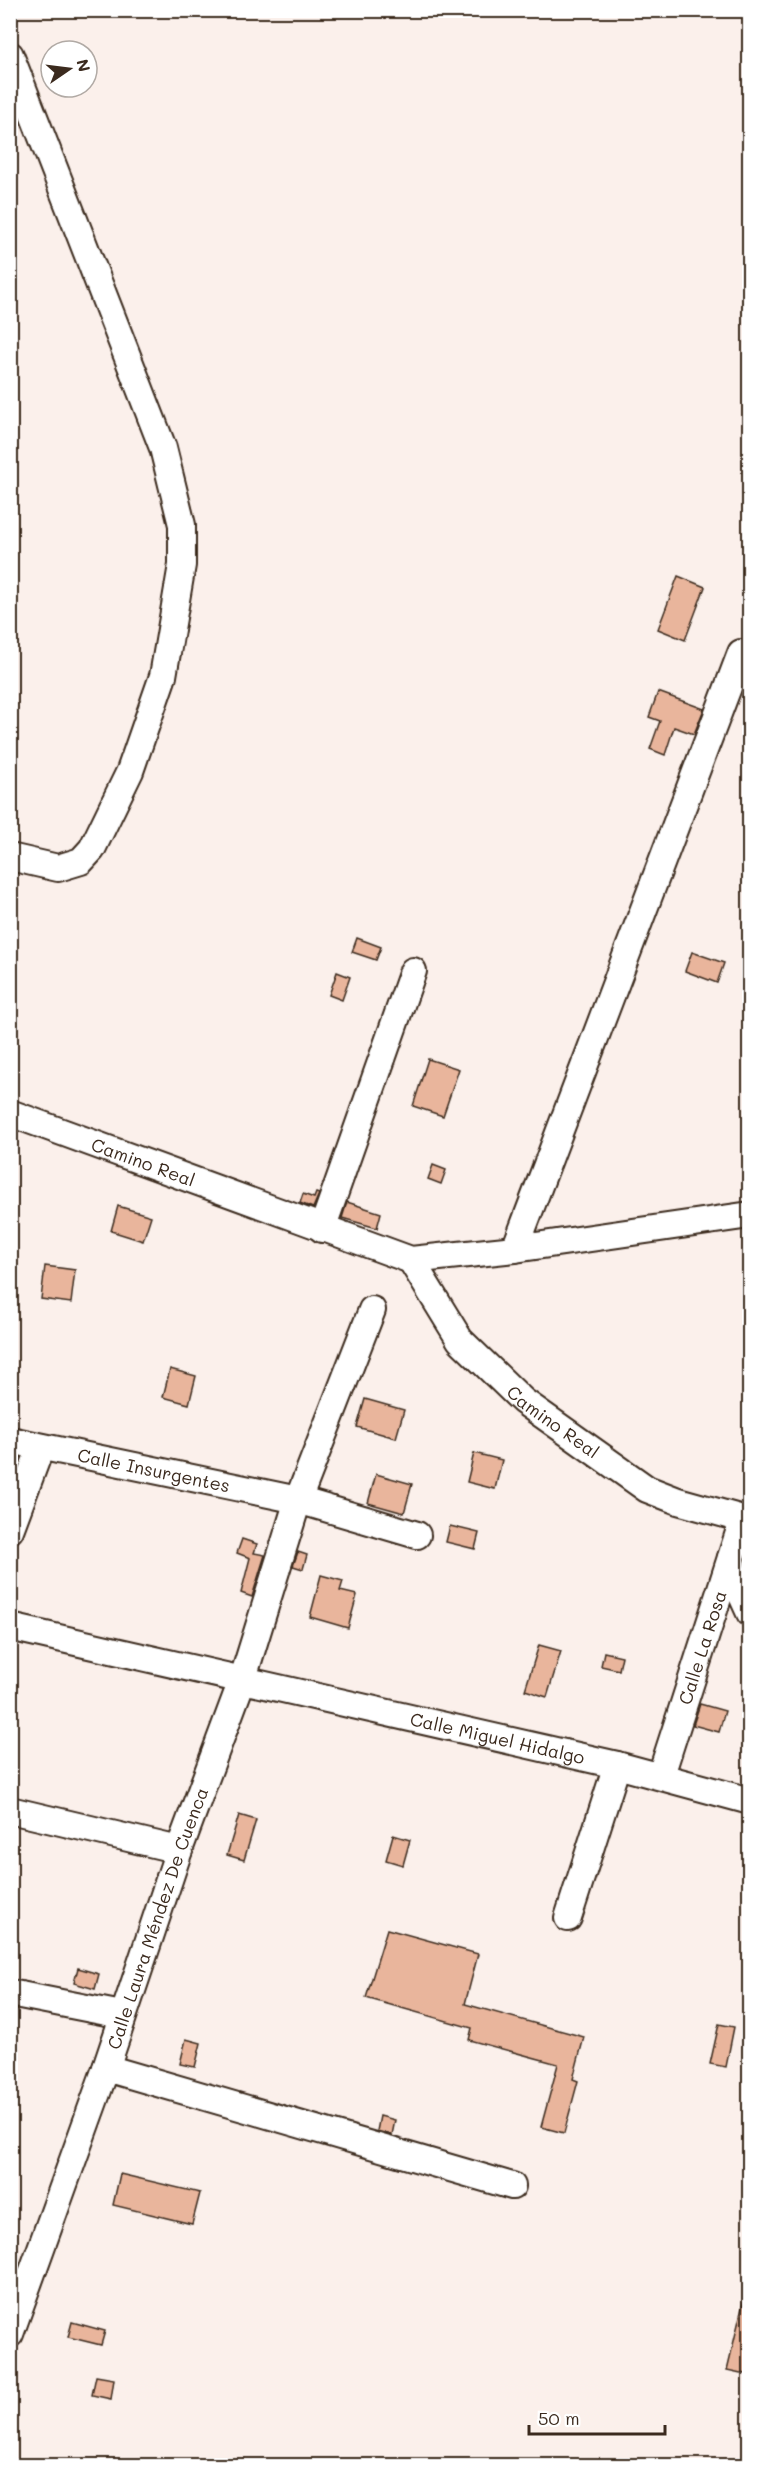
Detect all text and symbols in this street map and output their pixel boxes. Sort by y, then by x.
north arrow [39,39,99,99]
text: N [72,57,96,74]
street label: Camino Real [88,1132,199,1192]
street label: Camino Real [502,1380,604,1463]
street label: Calle Insurgentes [76,1442,232,1498]
street label: Calle La Rosa [672,1587,732,1708]
street label: Calle Miguel Hidalgo [408,1706,587,1769]
street label: Calle Laura Méndez De Cuenca [101,1784,213,2052]
scale bar [529,2398,666,2436]
text: 50 m [538,2406,580,2430]

